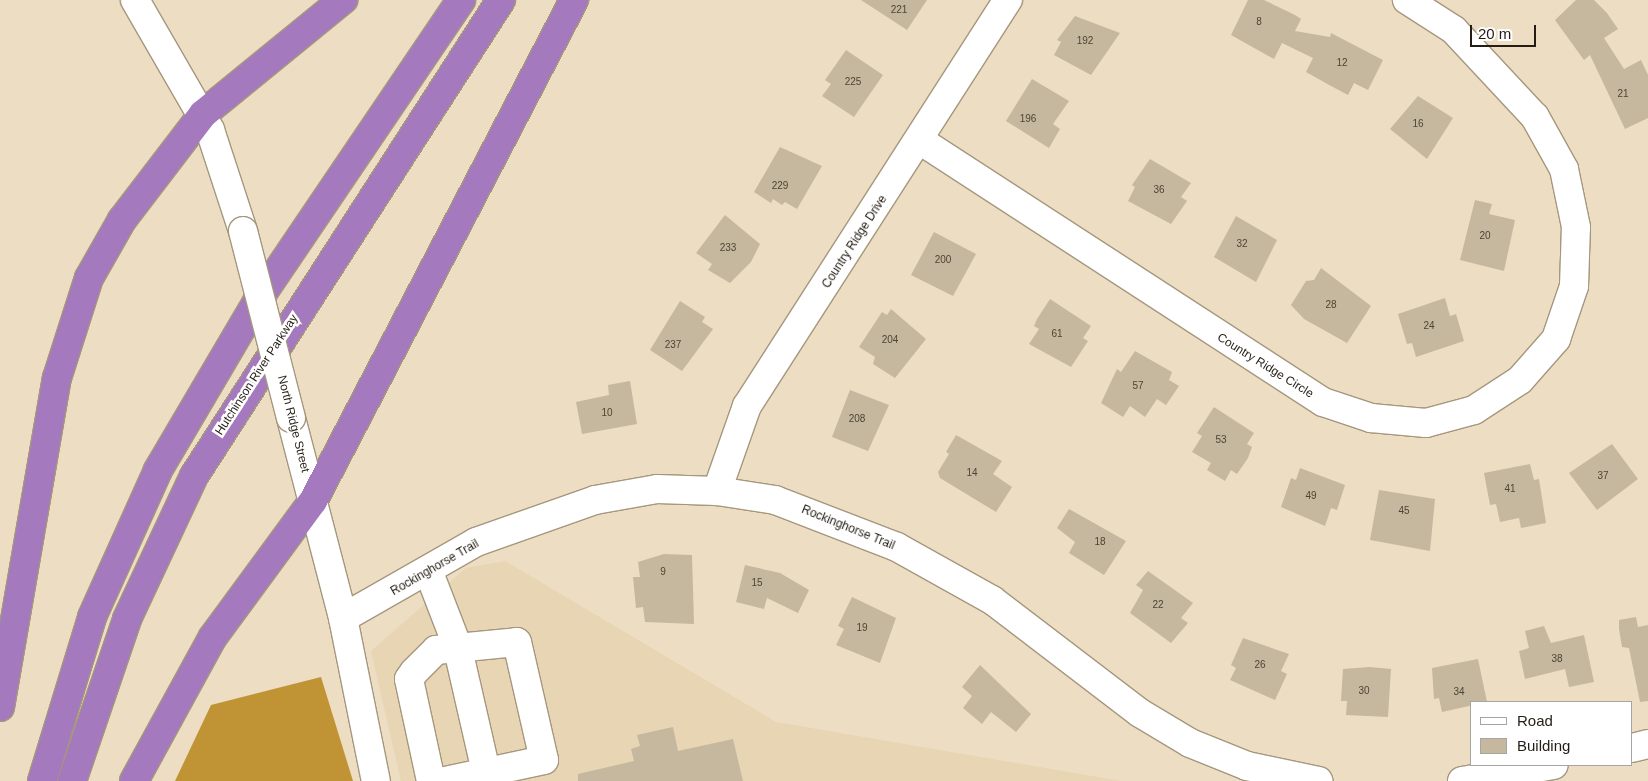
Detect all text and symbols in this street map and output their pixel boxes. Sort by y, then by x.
house number: 221 [891,4,907,16]
scale bar [1473,15,1539,47]
house number: 8 [1256,16,1262,28]
text: 20 m [1478,25,1511,42]
house number: 192 [1077,35,1093,47]
house number: 12 [1336,57,1348,69]
house number: 225 [845,76,861,88]
house number: 21 [1617,88,1629,100]
house number: 196 [1020,113,1036,125]
house number: 16 [1412,118,1424,130]
house number: 229 [772,180,788,192]
house number: 36 [1153,184,1165,196]
street label: Country Ridge Drive [820,193,890,291]
house number: 20 [1479,230,1491,242]
house number: 32 [1236,238,1248,250]
house number: 233 [720,242,736,254]
house number: 200 [935,254,951,266]
house number: 28 [1325,299,1337,311]
street label: Hutchinson River Parkway [213,312,301,438]
house number: 24 [1423,320,1435,332]
house number: 61 [1051,328,1063,340]
street label: Country Ridge Circle [1214,331,1316,401]
house number: 204 [882,334,898,346]
house number: 237 [665,339,681,351]
street label: North Ridge Street [274,374,312,474]
house number: 57 [1132,380,1144,392]
house number: 10 [601,407,613,419]
house number: 208 [849,413,865,425]
house number: 53 [1215,434,1227,446]
house number: 14 [966,467,978,479]
house number: 37 [1597,470,1609,482]
house number: 41 [1504,483,1516,495]
house number: 49 [1305,490,1317,502]
street label: Rockinghorse Trail [799,503,897,553]
house number: 45 [1398,505,1410,517]
house number: 18 [1094,536,1106,548]
street label: Rockinghorse Trail [388,537,482,599]
house number: 9 [660,566,666,578]
house number: 15 [751,577,763,589]
house number: 22 [1152,599,1164,611]
house number: 19 [856,622,868,634]
house number: 38 [1551,653,1563,665]
house number: 26 [1254,659,1266,671]
house number: 30 [1358,685,1370,697]
house number: 34 [1453,686,1465,698]
legend [1470,701,1633,766]
text: Road [1517,712,1553,729]
text: Building [1517,737,1570,754]

